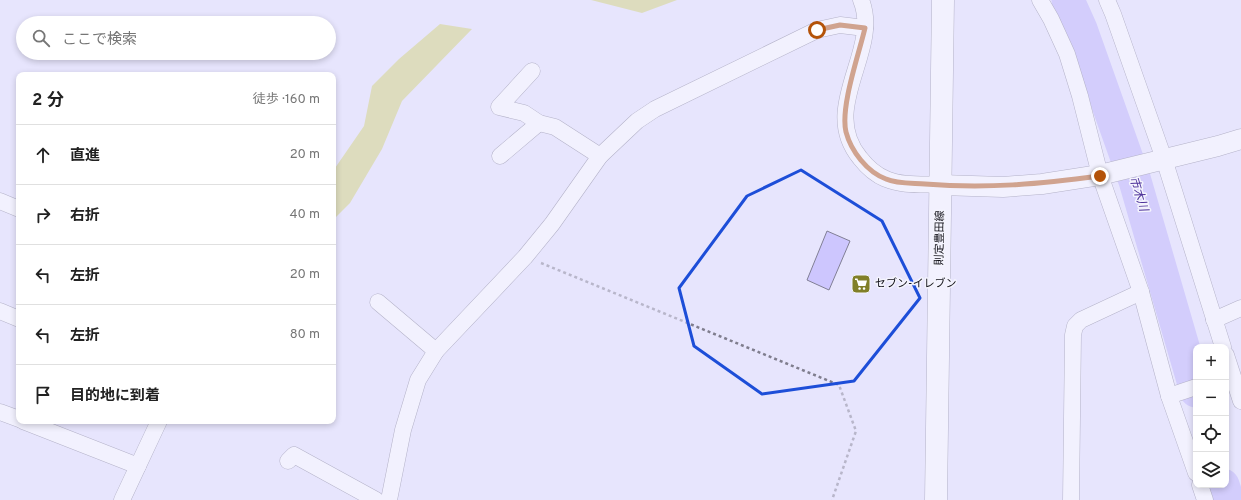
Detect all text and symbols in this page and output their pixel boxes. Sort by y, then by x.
search box [16,16,336,60]
route start [808,21,826,39]
icon: search [30,27,52,49]
text: ここで検索 [62,31,137,50]
text: 2 分 [32,90,64,112]
text: 徒歩 · 160 m [253,92,320,108]
icon: ahead [32,144,54,166]
text: 直進 [70,147,100,166]
text: 20 m [290,147,320,163]
route end [1091,167,1109,185]
water label: 市木川 [1125,174,1151,215]
icon: right [32,204,54,226]
text: 右折 [70,207,100,226]
text: 40 m [290,207,320,223]
street label: 則定豊田線 [933,210,947,266]
icon: left [32,264,54,286]
text: 左折 [70,267,100,286]
text: 20 m [290,267,320,283]
supermarket icon: セブン-イレブン [850,273,872,295]
place label: セブン-イレブン [875,277,956,291]
icon: left [32,324,54,346]
text: 左折 [70,327,100,346]
text: 80 m [290,327,320,343]
map controls [1193,344,1229,488]
button: + [1193,344,1229,380]
button: − [1193,380,1229,416]
icon: arrive [32,384,54,406]
text: 目的地に到着 [70,387,160,406]
button: locate [1193,416,1229,452]
button: layers [1193,452,1229,488]

